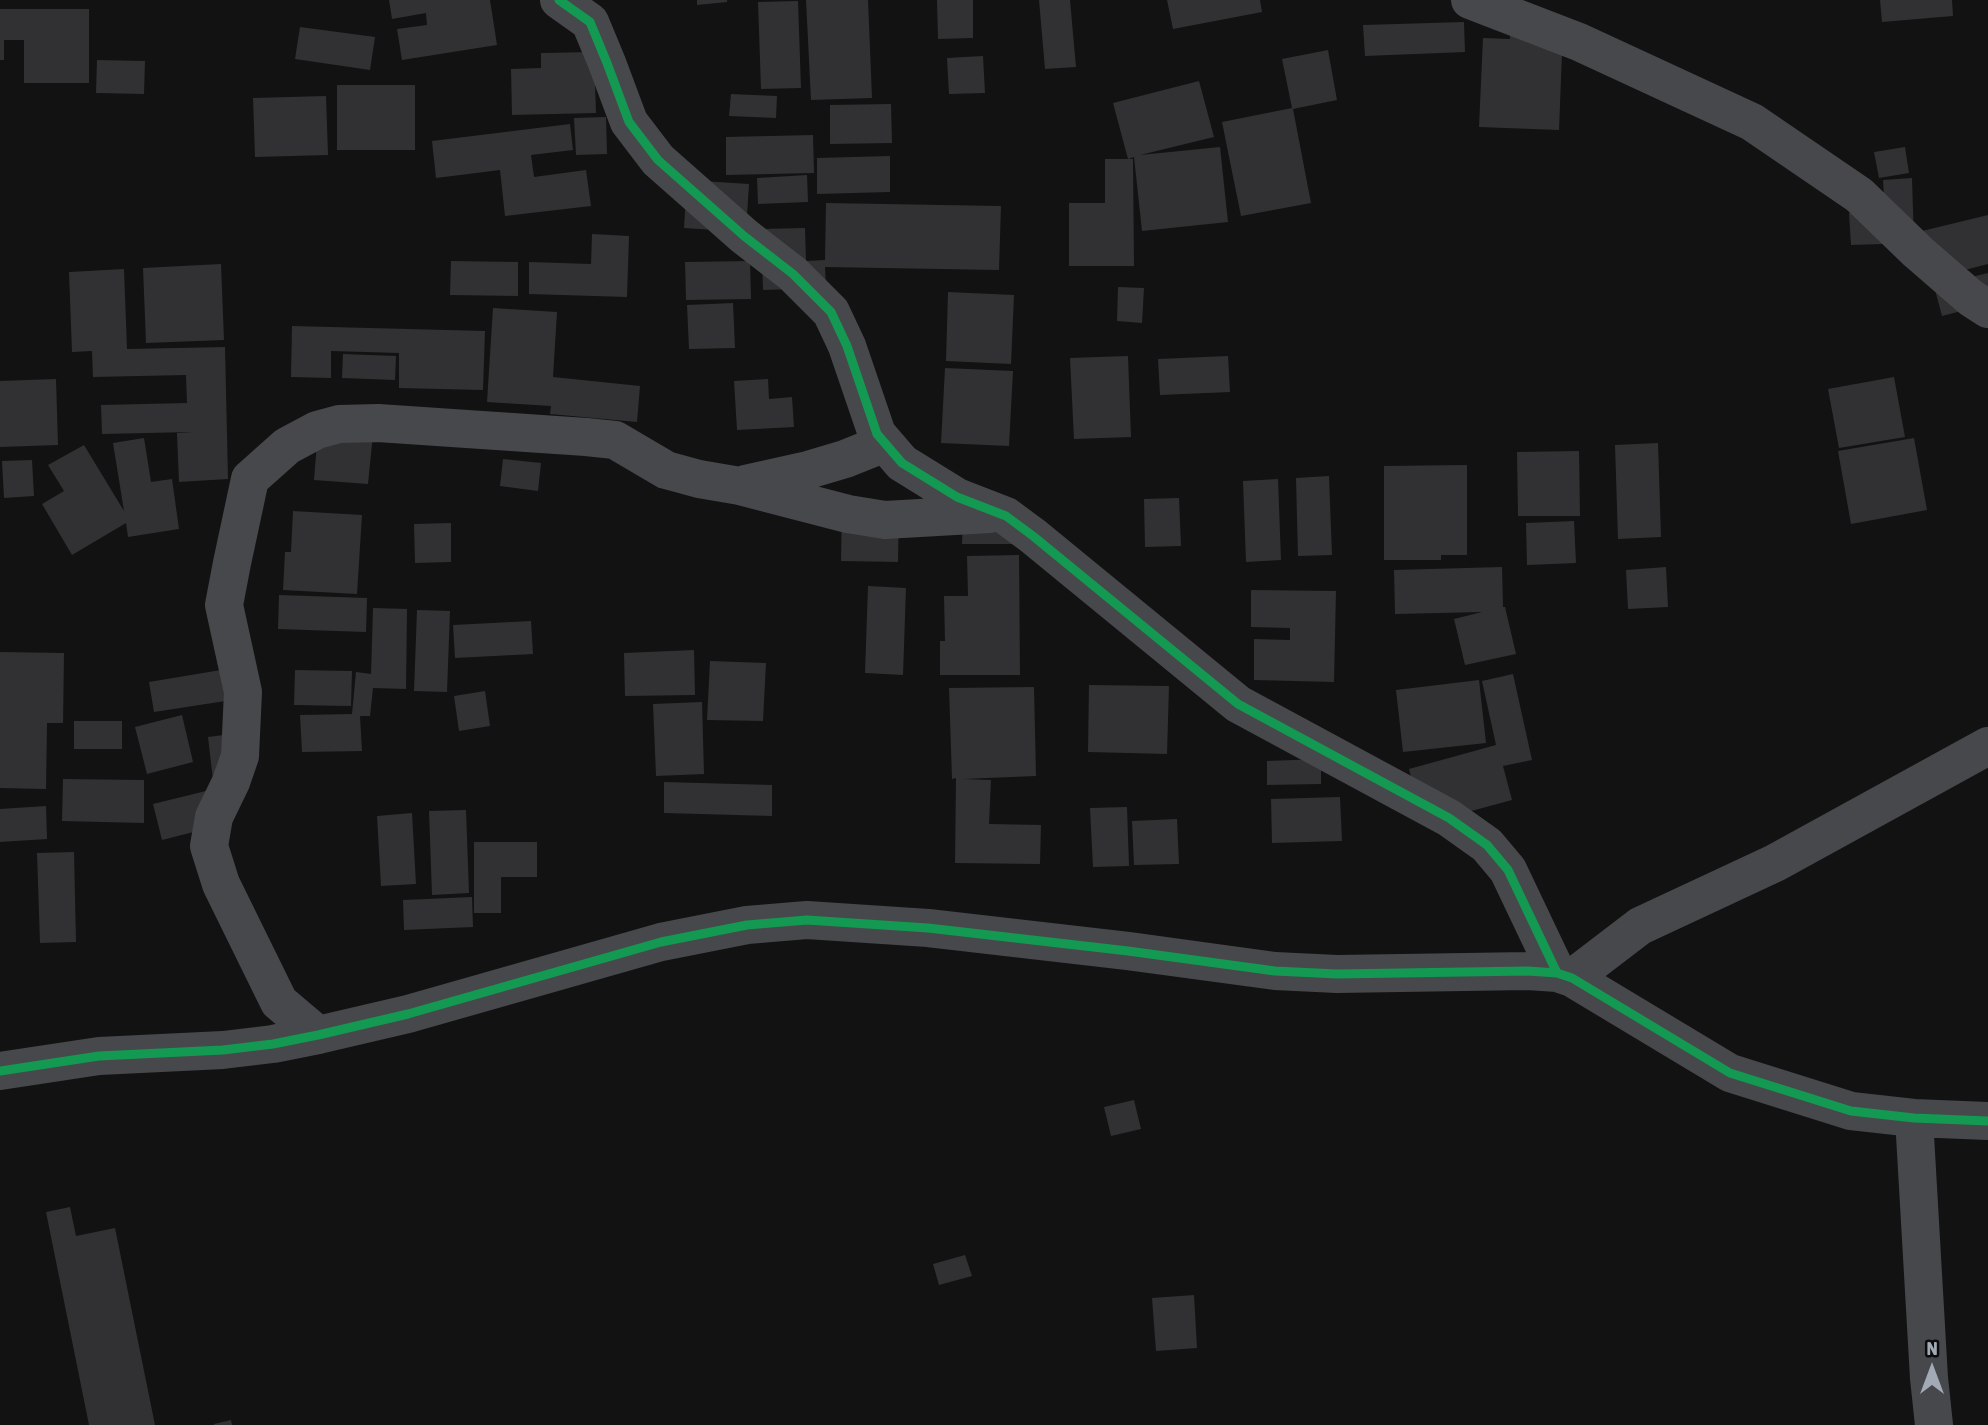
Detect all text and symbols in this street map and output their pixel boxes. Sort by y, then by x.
north arrow [1897,1334,1967,1404]
text: N [1926,1337,1938,1359]

